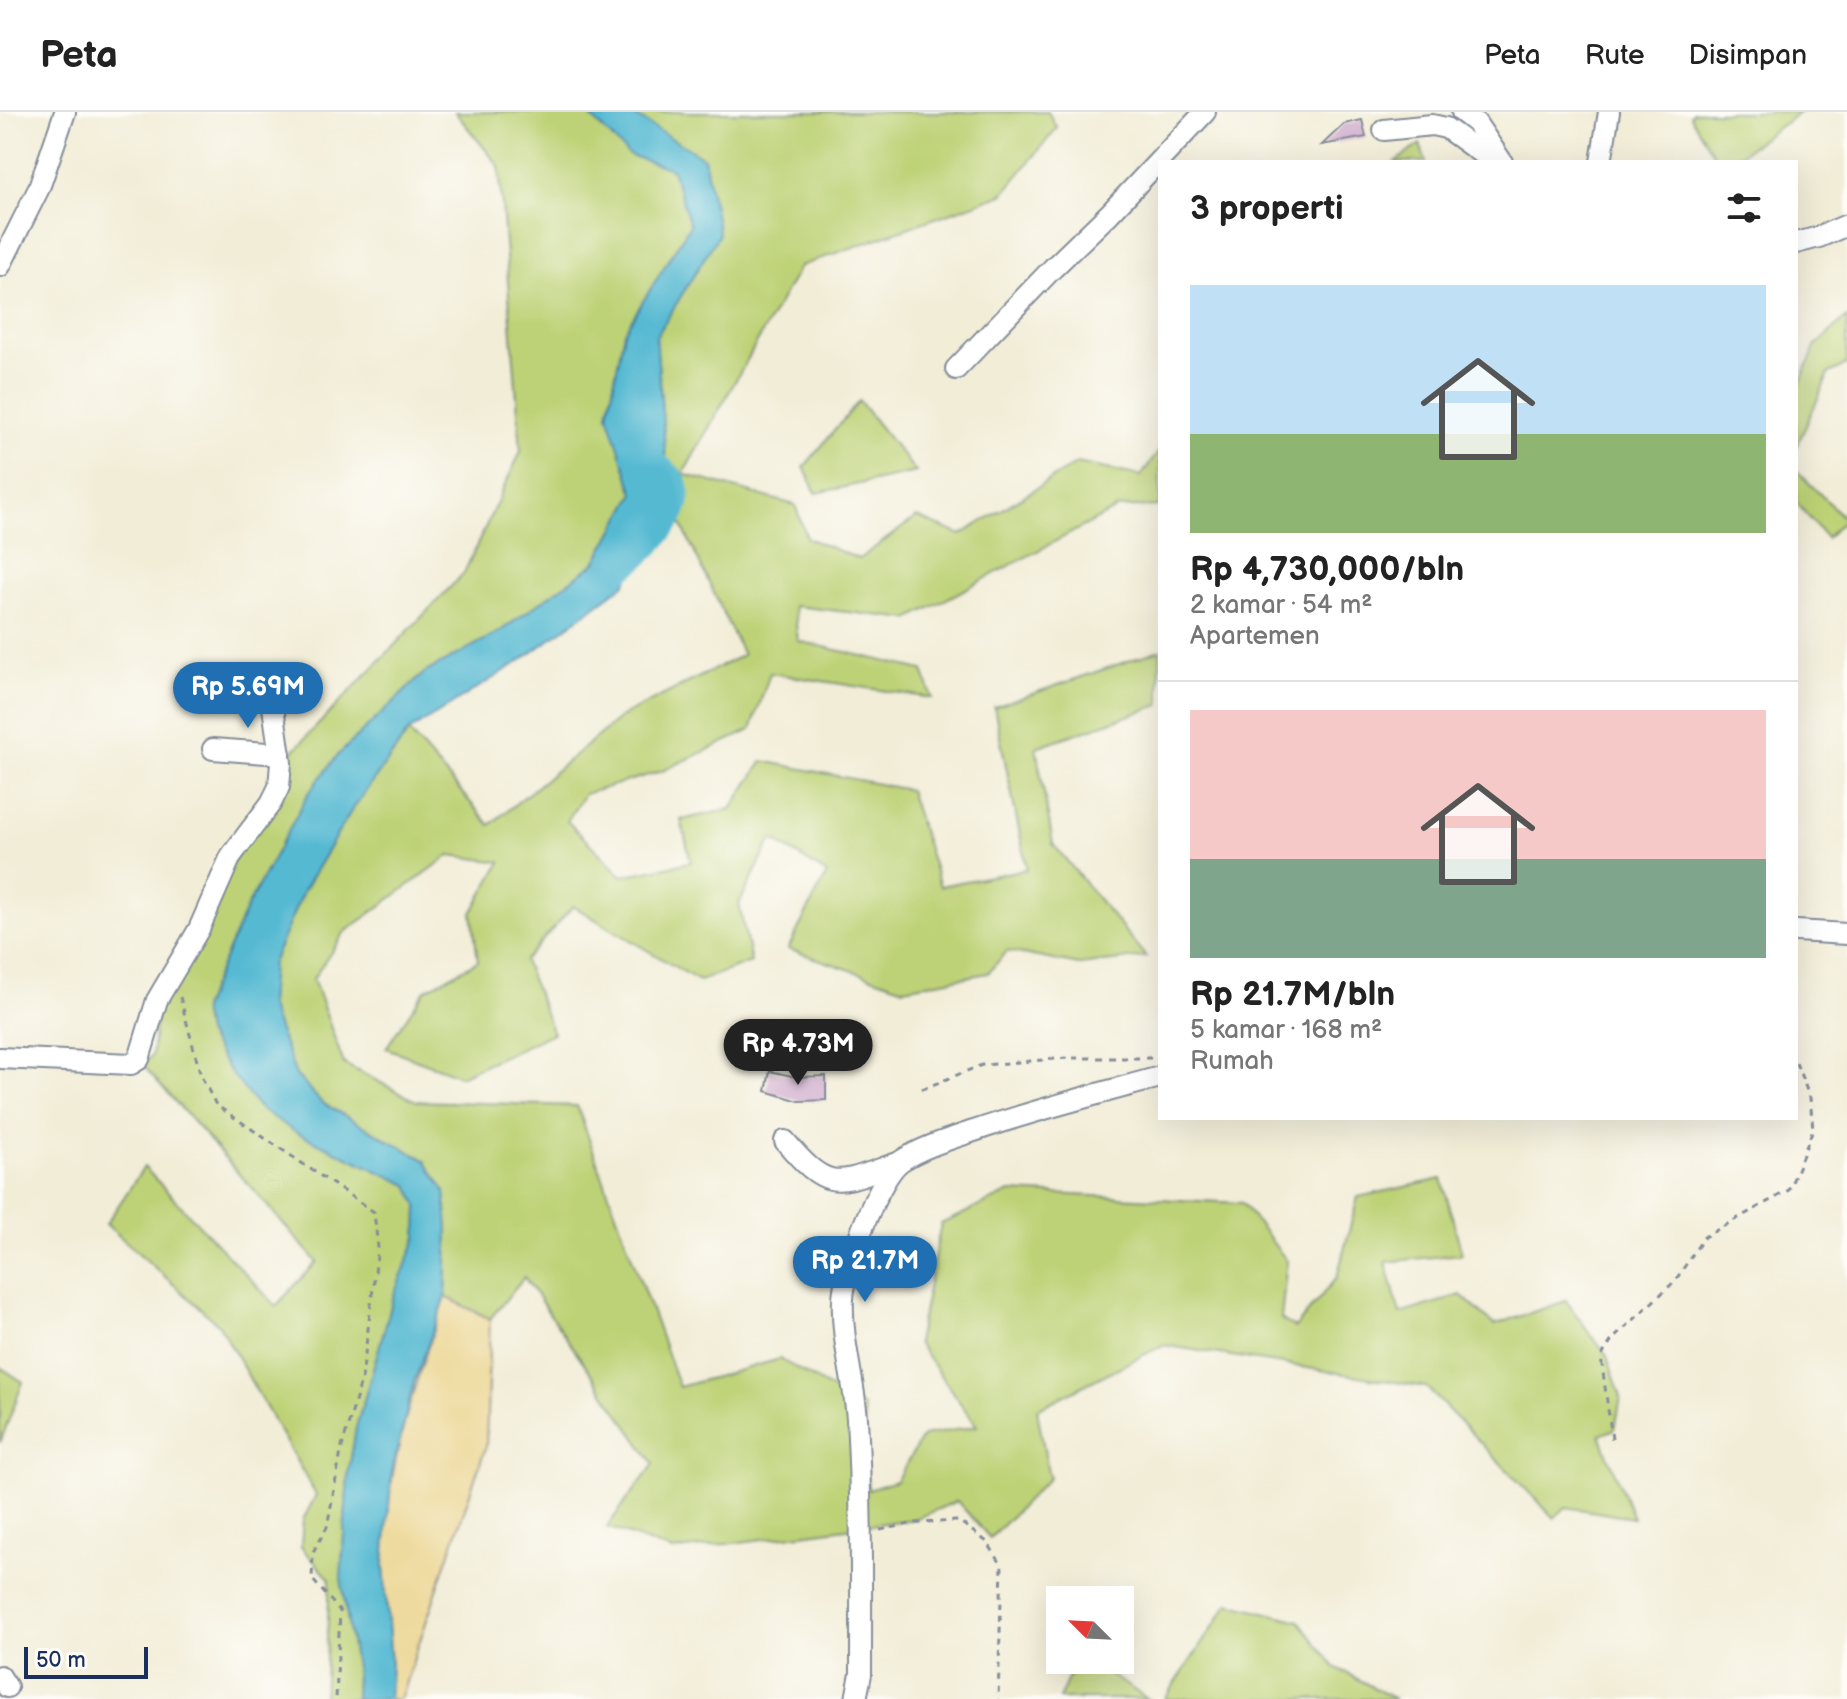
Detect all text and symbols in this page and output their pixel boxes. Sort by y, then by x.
text: Peta [40,33,118,78]
text: Peta [1484,39,1541,72]
text: Rute [1585,39,1645,72]
text: Disimpan [1689,39,1807,72]
icon: filters [1722,186,1766,230]
text: 3 properti [1190,188,1344,229]
icon: home [1406,337,1550,481]
text: Rp 4,730,000/bln [1190,549,1464,590]
text: 2 kamar · 54 m² [1190,590,1372,621]
text: Apartemen [1190,621,1320,652]
pin: Rp 5.69M [165,662,331,730]
text: Rp 5.69M [191,672,305,703]
icon: home [1406,762,1550,906]
text: Rp 21.7M/bln [1190,974,1395,1015]
text: 5 kamar · 168 m² [1190,1015,1382,1046]
pin: Rp 4.73M [715,1019,881,1087]
text: Rp 4.73M [742,1029,854,1060]
text: Rumah [1190,1046,1274,1077]
pin: Rp 21.7M [782,1236,948,1304]
text: Rp 21.7M [811,1246,919,1277]
north arrow [1046,1586,1134,1674]
map controls [1046,1586,1134,1674]
scale bar [24,1643,148,1679]
text: 50 m [36,1647,86,1674]

